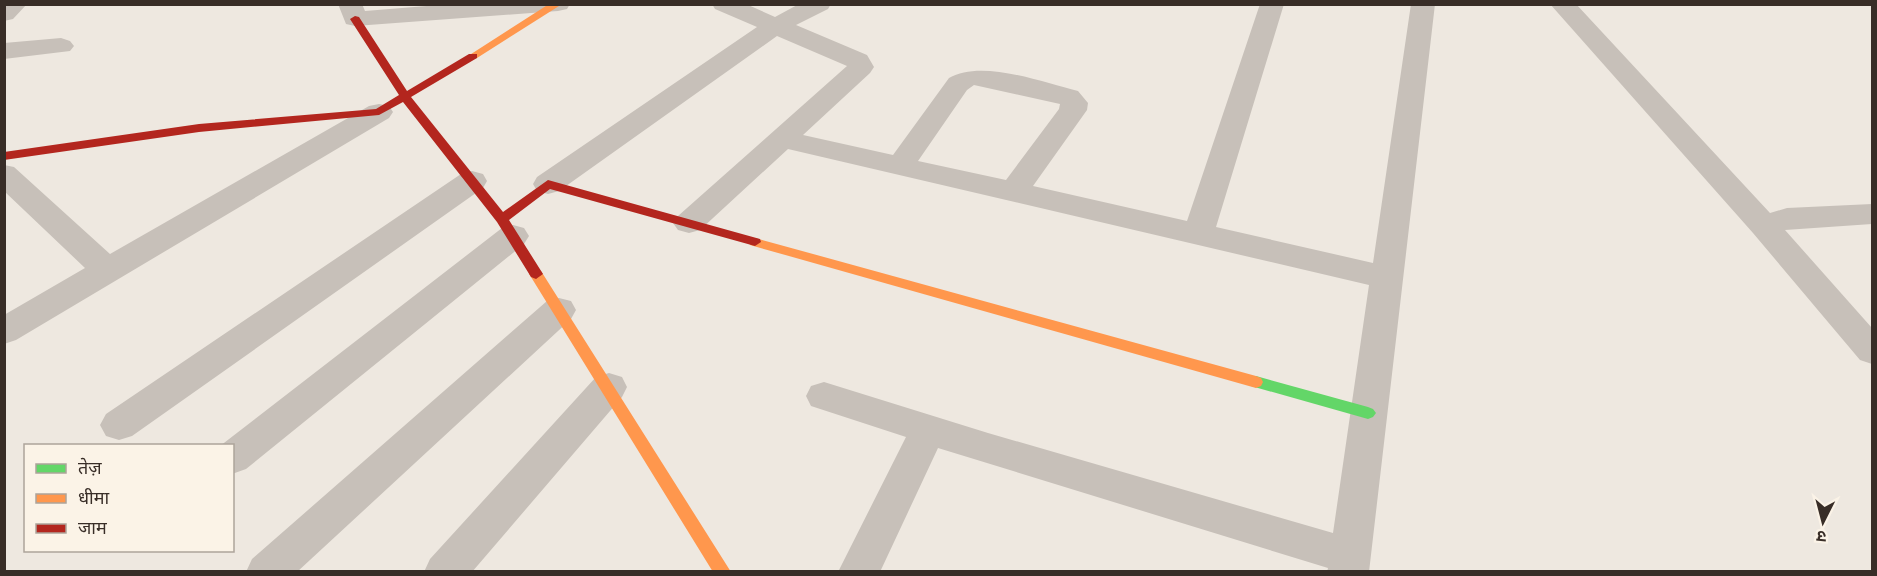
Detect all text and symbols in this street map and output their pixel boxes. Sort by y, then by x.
legend [24,444,234,552]
text: तेज़ [78,457,102,478]
text: धीमा [78,487,109,508]
north arrow [1793,492,1853,552]
text: जाम [78,517,108,538]
text: उ [1815,526,1827,546]

